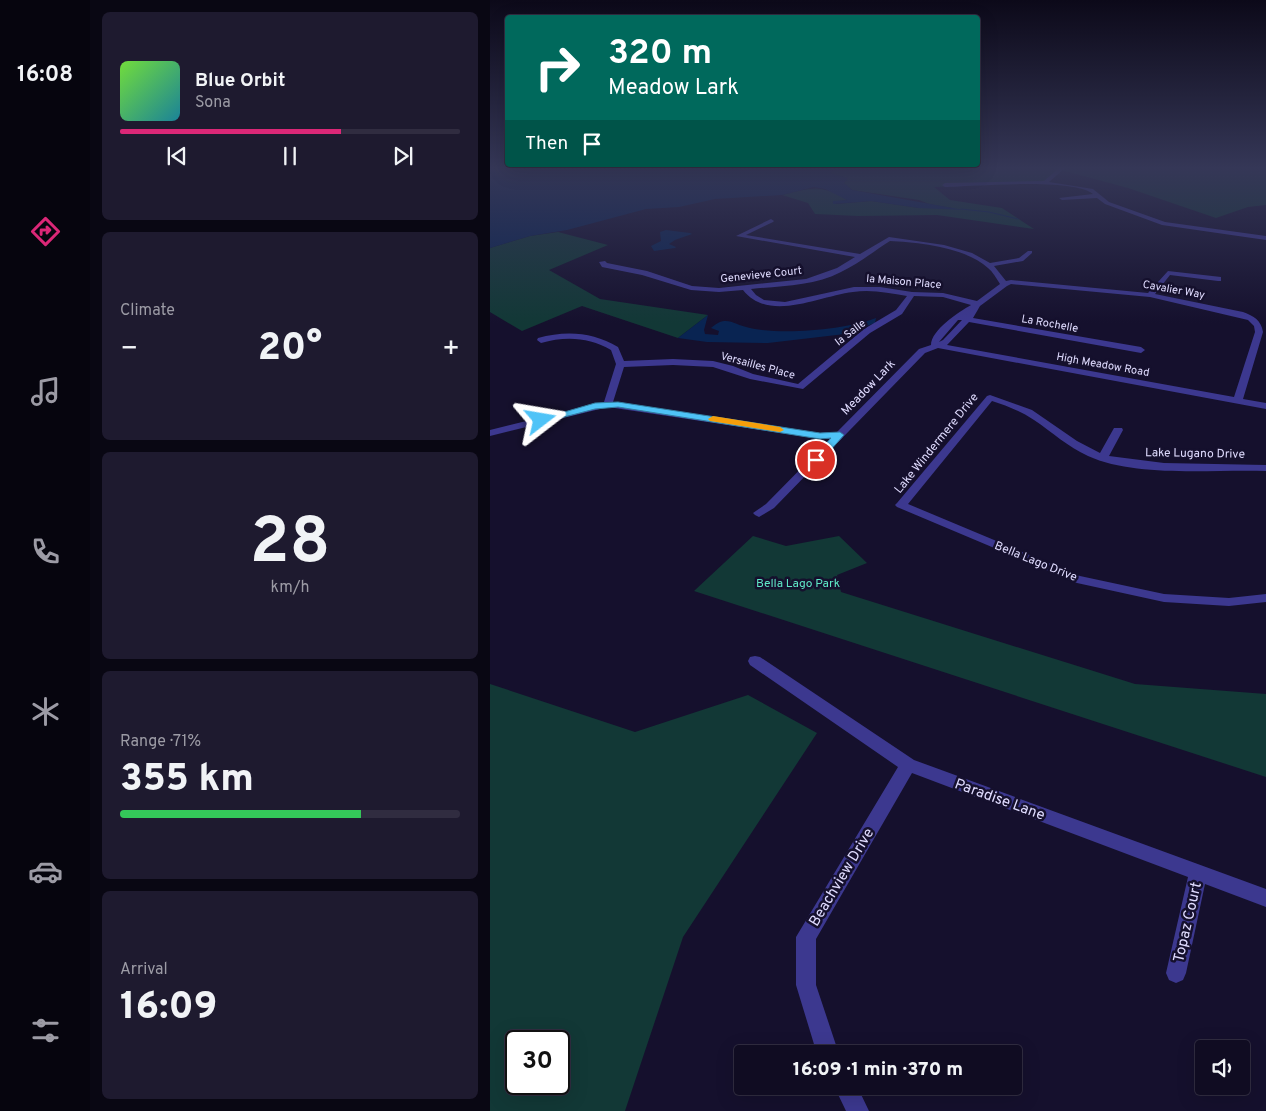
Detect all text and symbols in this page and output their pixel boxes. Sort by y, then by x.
text: 320 m [608,32,712,76]
icon: right [525,35,590,100]
text: 16:08 [17,62,73,89]
text: Blue Orbit [195,69,285,93]
text: Meadow Lark [608,75,739,102]
text: Sona [195,93,231,113]
icon: arrive [578,130,606,158]
text: Then [525,132,568,156]
icon: previous [163,142,191,170]
icon: pause [276,142,304,170]
icon: next [389,142,417,170]
icon: directions [28,214,63,249]
street label: Genevieve Court [720,264,803,286]
street label: la Maison Place [866,272,942,292]
street label: Cavalier Way [1142,278,1206,302]
text: Climate [120,301,175,321]
street label: La Rochelle [1020,312,1079,336]
street label: la Salle [832,316,869,349]
text: 20° [258,325,322,374]
text: − [120,332,138,368]
text: + [442,332,460,368]
street label: Versailles Place [719,349,797,383]
street label: High Meadow Road [1055,350,1150,380]
street label: Meadow Lark [838,356,899,419]
icon: music [28,374,63,409]
street label: Lake Windermere Drive [891,390,982,497]
position arrow [514,393,566,445]
pin [795,439,837,481]
street label: Lake Lugano Drive [1145,445,1245,463]
icon: arrive [802,446,830,474]
text: 28 [250,504,330,586]
icon: phone [28,534,63,569]
street label: Bella Lago Drive [992,538,1079,586]
park label: Bella Lago Park [756,576,840,592]
text: km/h [271,578,309,598]
icon: climate [28,694,63,729]
text: Range · 71% [120,732,201,752]
text: 355 km [120,756,254,805]
street label: Paradise Lane [952,775,1047,826]
street label: Beachview Drive [806,825,879,930]
icon: car [28,854,63,889]
street label: Topaz Court [1170,880,1207,964]
text: Arrival [120,960,168,980]
text: 16:09 [120,984,217,1033]
icon: filters [28,1013,63,1048]
speed limit sign: 30 [505,1030,570,1095]
map controls [1195,1040,1250,1095]
button: sound [1195,1040,1250,1095]
text: 16:09 · 1 min · 370 m [793,1058,963,1082]

